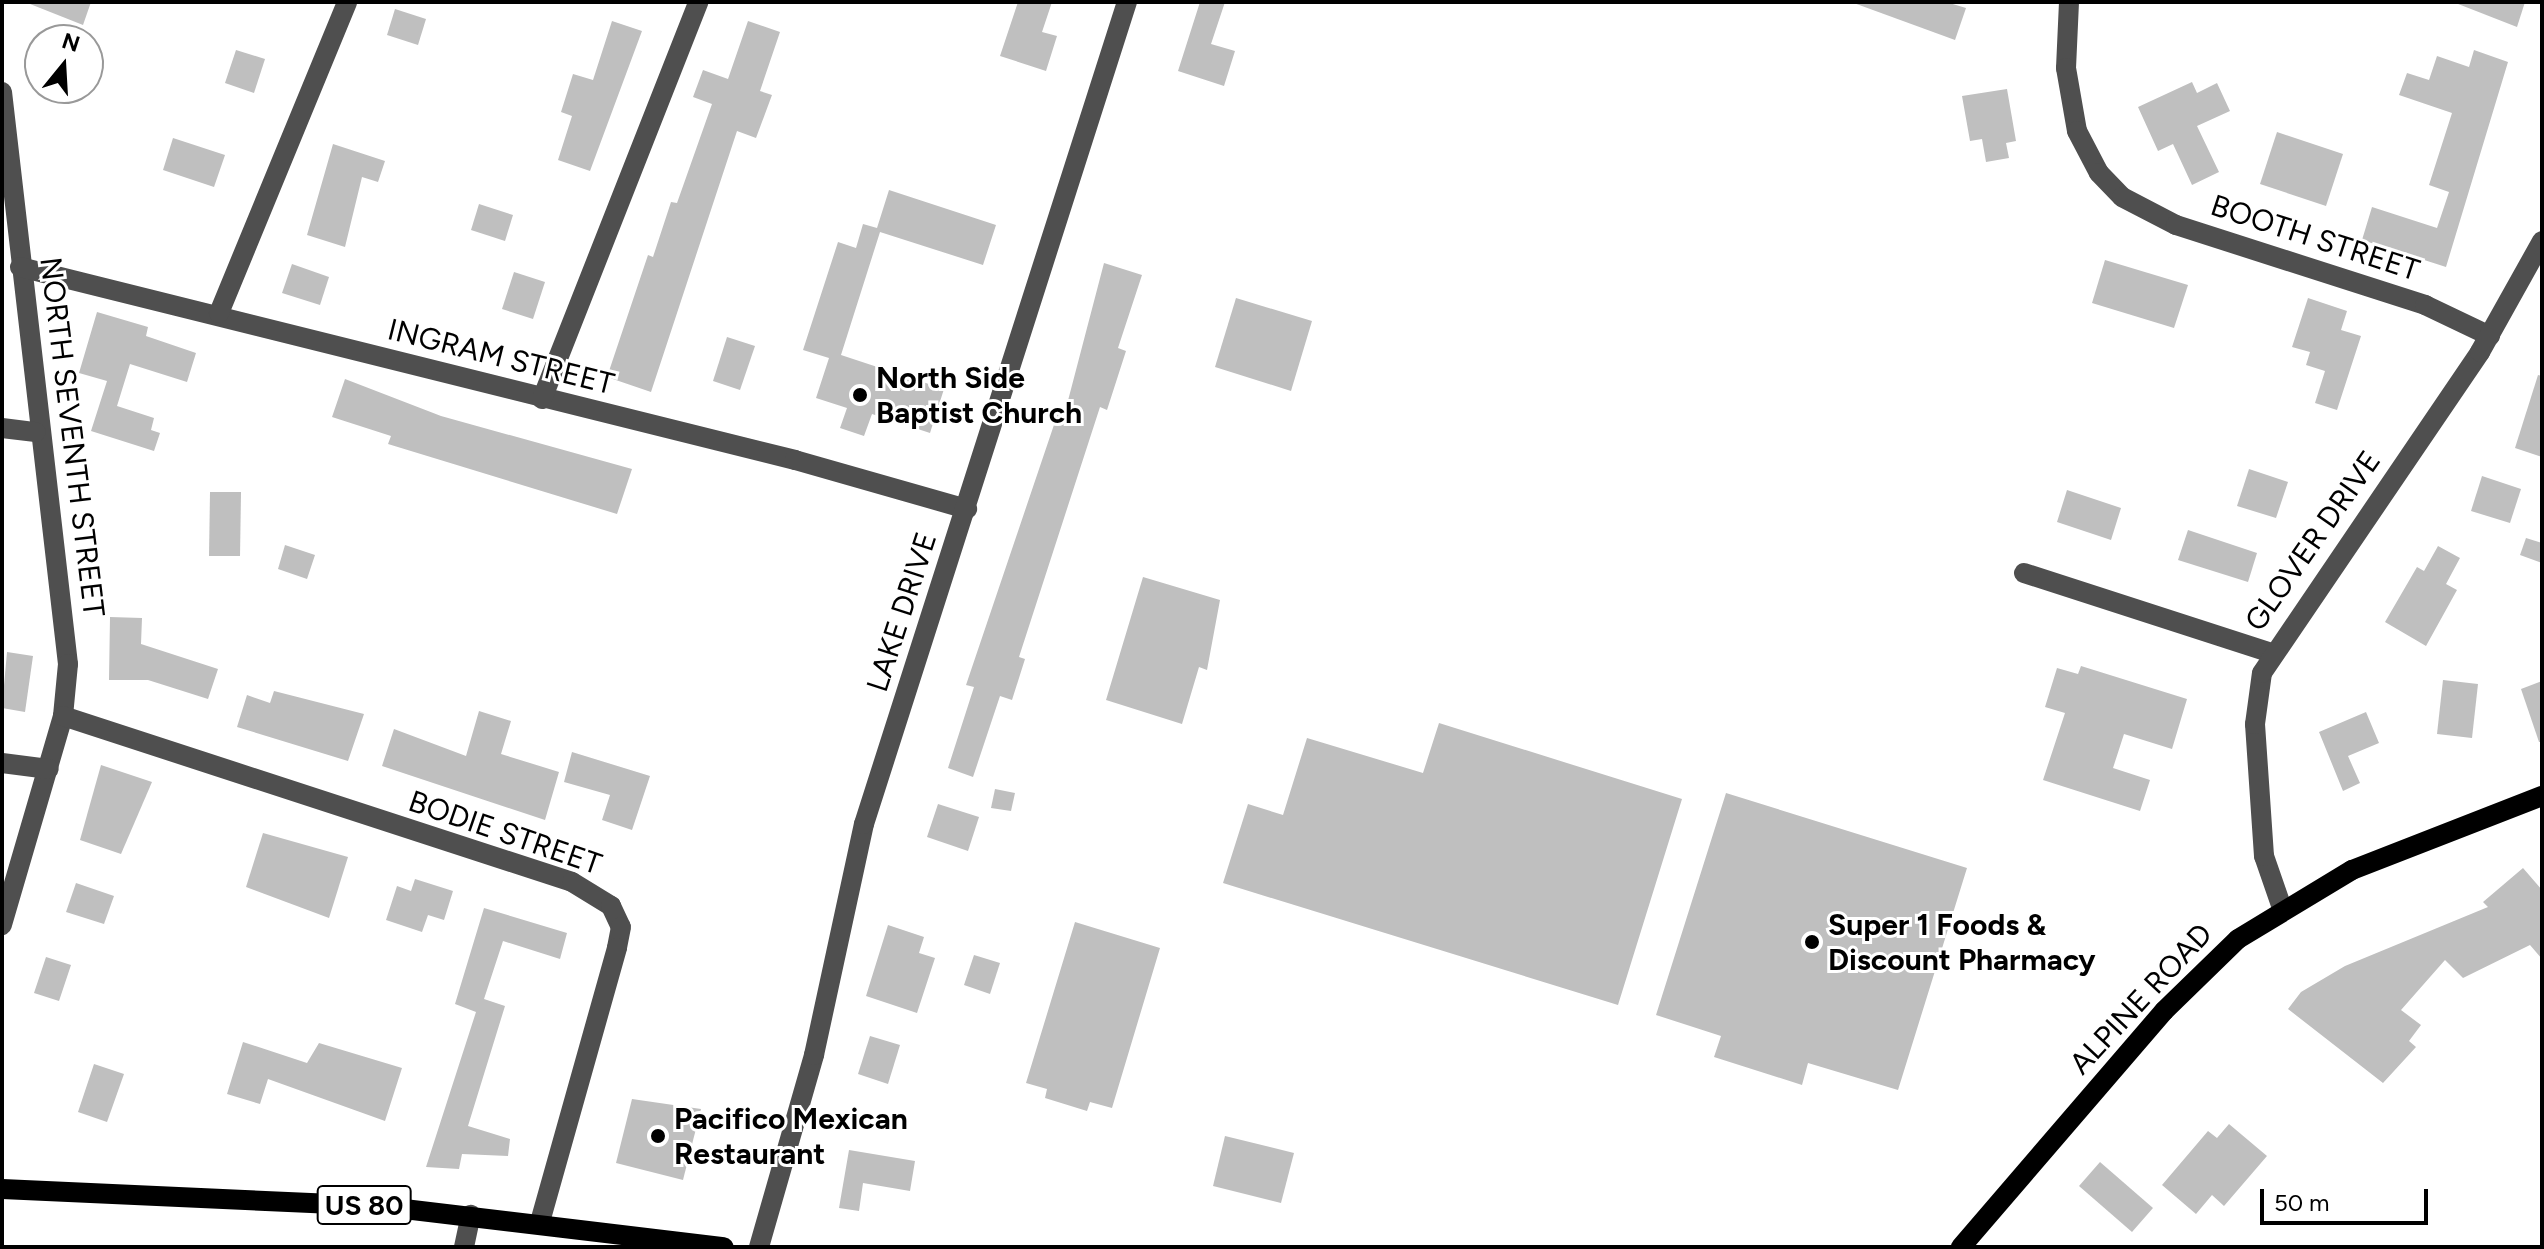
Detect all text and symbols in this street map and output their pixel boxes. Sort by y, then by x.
north arrow [24,24,104,104]
text: N [59,27,83,58]
street label: BOOTH STREET [2206,187,2424,289]
street label: NORTH SEVENTH STREET [32,255,112,619]
street label: INGRAM STREET [384,311,618,403]
place label: North Side Baptist Church [876,360,1082,430]
marker: North Side Baptist Church [851,386,869,404]
street label: GLOVER DRIVE [2238,444,2388,638]
street label: LAKE DRIVE [859,528,945,696]
street label: BODIE STREET [404,783,606,883]
place label: Super 1 Foods & Discount Pharmacy [1828,907,2096,978]
street label: ALPINE ROAD [2062,916,2220,1082]
marker: Super 1 Foods & Discount Pharmacy [1803,933,1821,951]
place label: Pacifico Mexican Restaurant [674,1101,908,1172]
marker: Pacifico Mexican Restaurant [649,1127,667,1145]
scale bar [2264,1173,2432,1223]
road number: US 80 [316,1181,412,1229]
text: 50 m [2274,1188,2330,1217]

